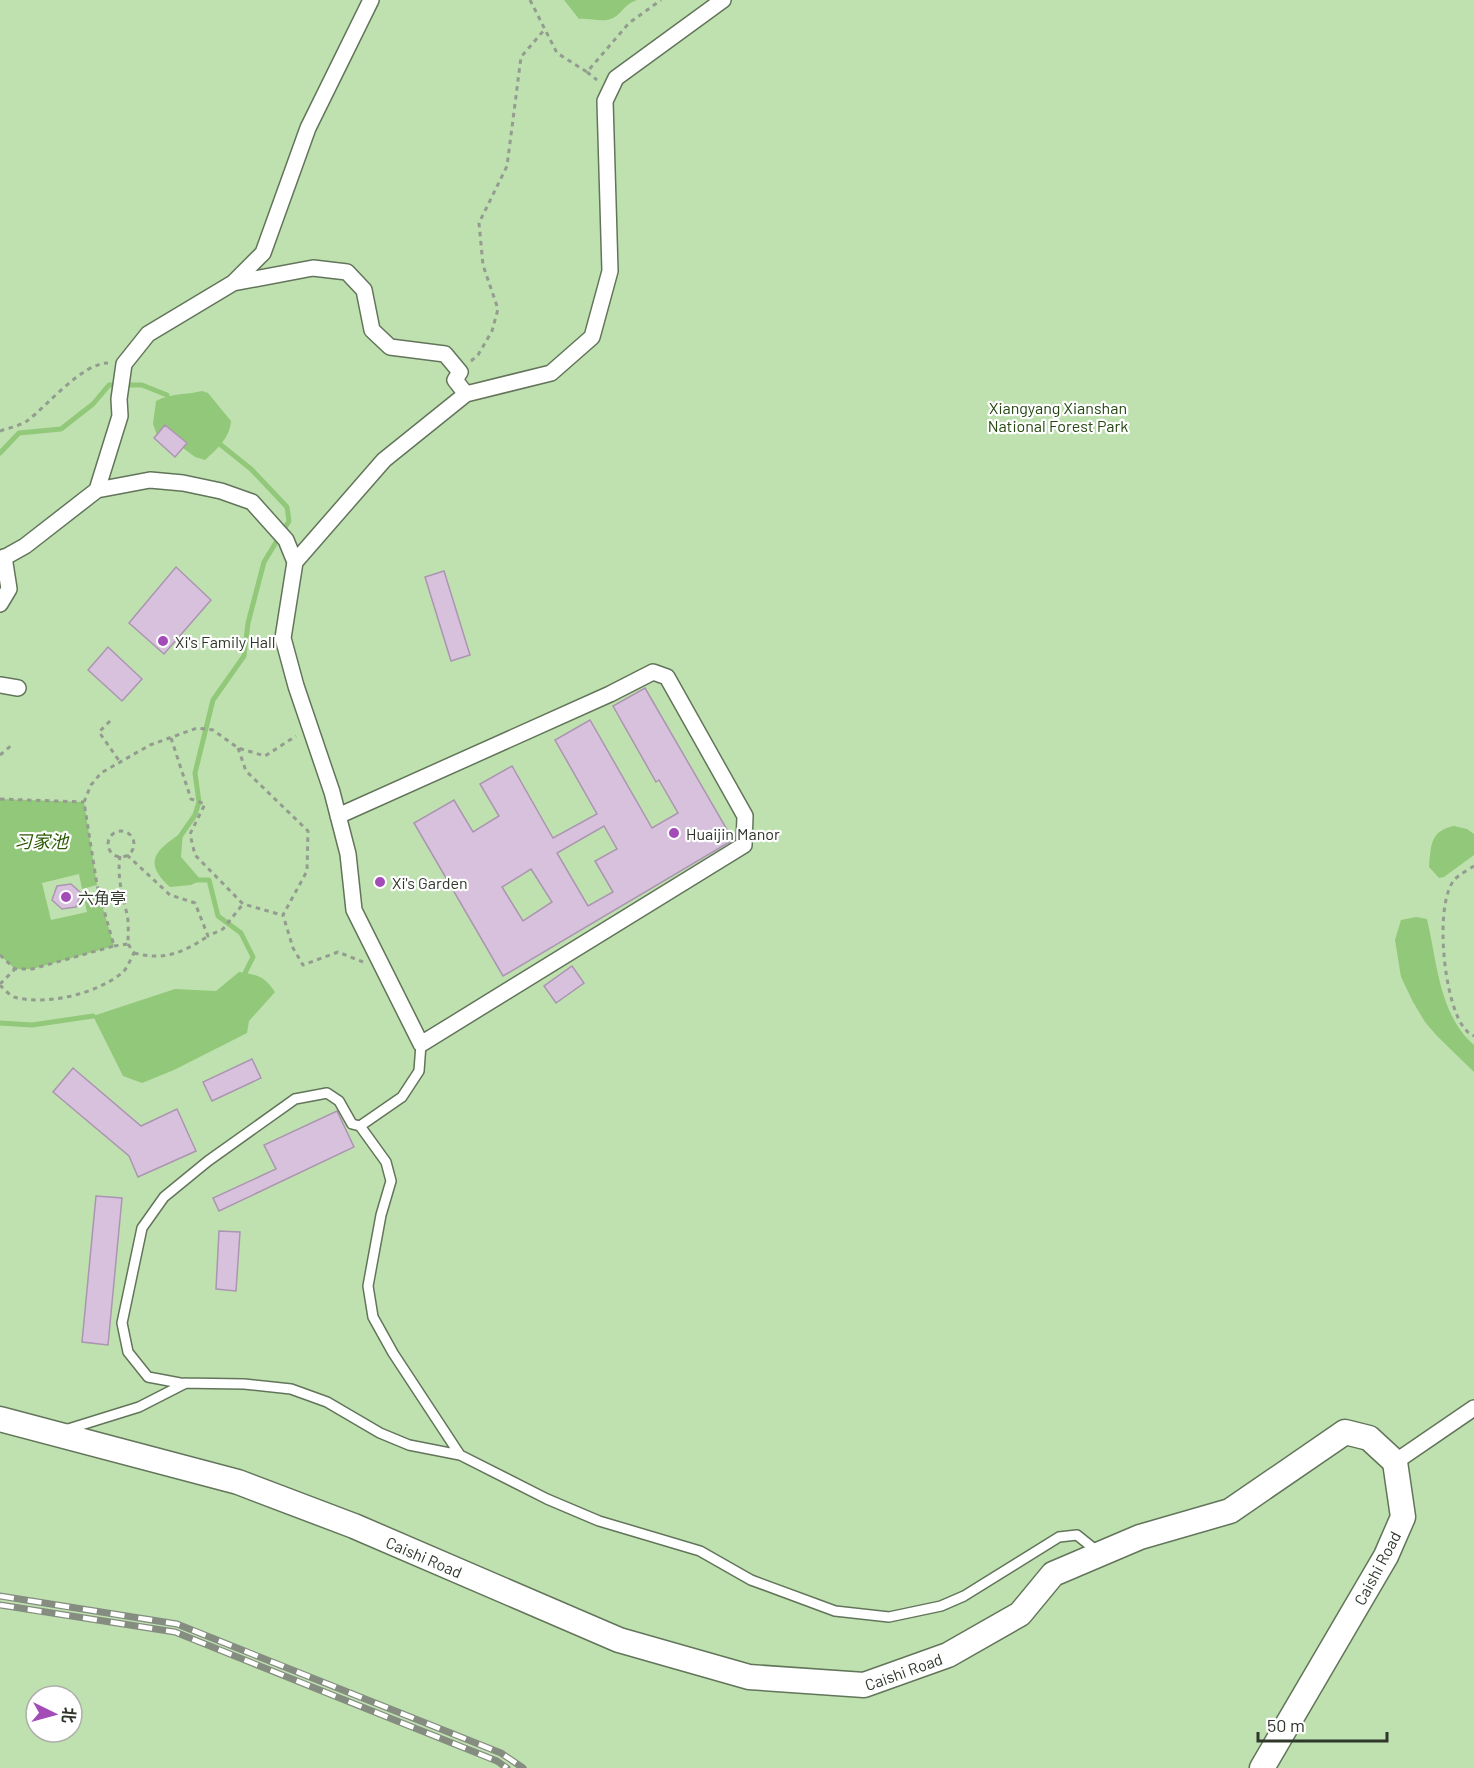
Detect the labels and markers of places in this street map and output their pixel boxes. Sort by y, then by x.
place label: Xi's Family Hall [175,632,275,651]
marker: Xi's Family Hall [156,634,170,648]
place label: Huaijin Manor [686,824,780,843]
marker: Huaijin Manor [667,826,681,840]
place label: Xi's Garden [392,873,468,892]
marker: Xi's Garden [373,875,387,889]
place label: 六角亭 [78,888,126,907]
marker: 六角亭 [59,890,73,904]

